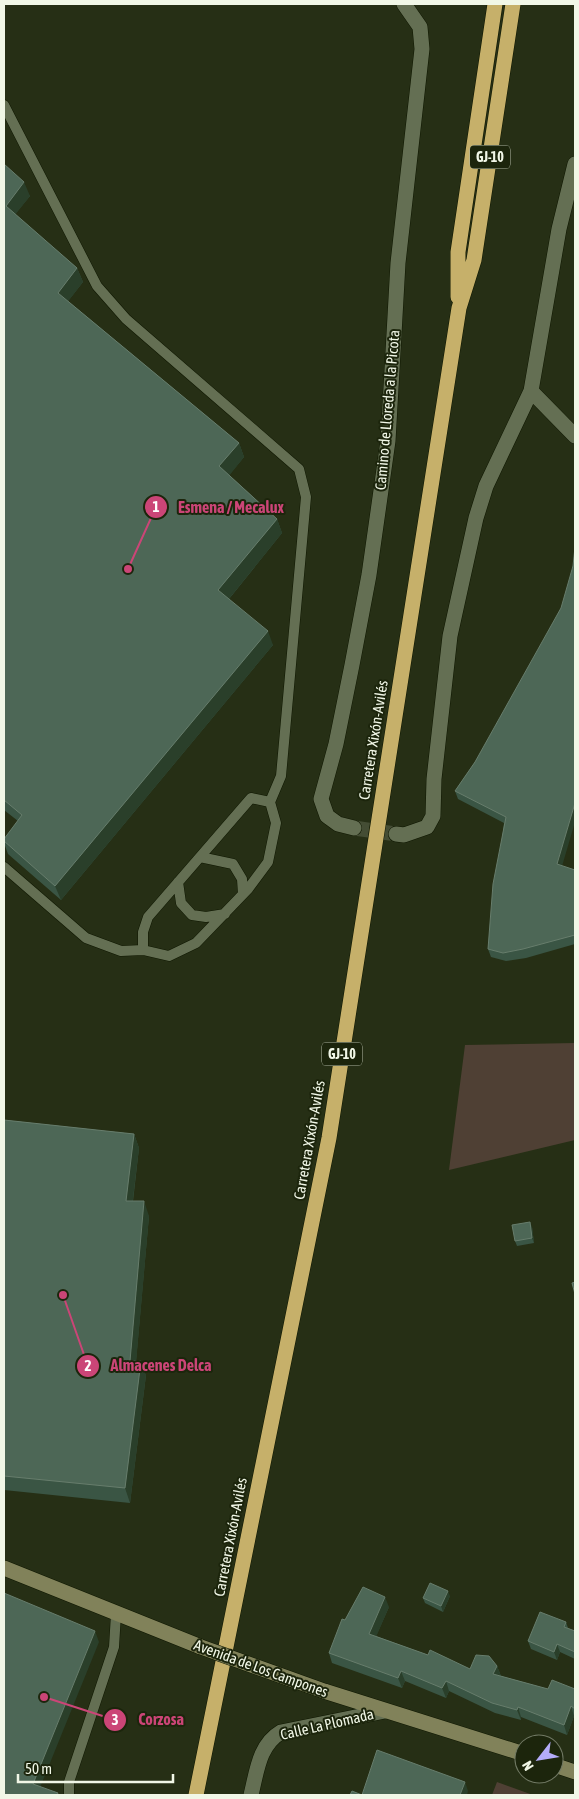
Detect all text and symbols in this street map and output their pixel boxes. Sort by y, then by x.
road number: GJ-10 [470,146,510,168]
street label: Camino de Lloreda a la Picota [372,329,402,491]
callout: Esmena / Mecalux [143,492,294,523]
text: 1 [152,498,160,515]
text: Esmena / Mecalux [178,498,285,516]
street label: Carretera Xixón-Avilés [355,679,391,801]
road number: GJ-10 [322,1042,362,1066]
street label: Carretera Xixón-Avilés [290,1079,328,1201]
callout: Almacenes Delca [76,1350,222,1381]
text: Almacenes Delca [110,1356,211,1374]
text: 2 [84,1357,92,1374]
street label: Carretera Xixón-Avilés [210,1476,250,1598]
street label: Avenida de Los Campones [192,1636,330,1700]
callout: Corzosa [103,1704,193,1735]
street label: Calle La Plomada [279,1705,375,1743]
text: Corzosa [138,1710,184,1728]
text: 3 [111,1711,119,1728]
north arrow [514,1734,564,1784]
scale bar [18,1752,172,1784]
text: N [519,1758,537,1773]
text: 50 m [25,1760,52,1777]

